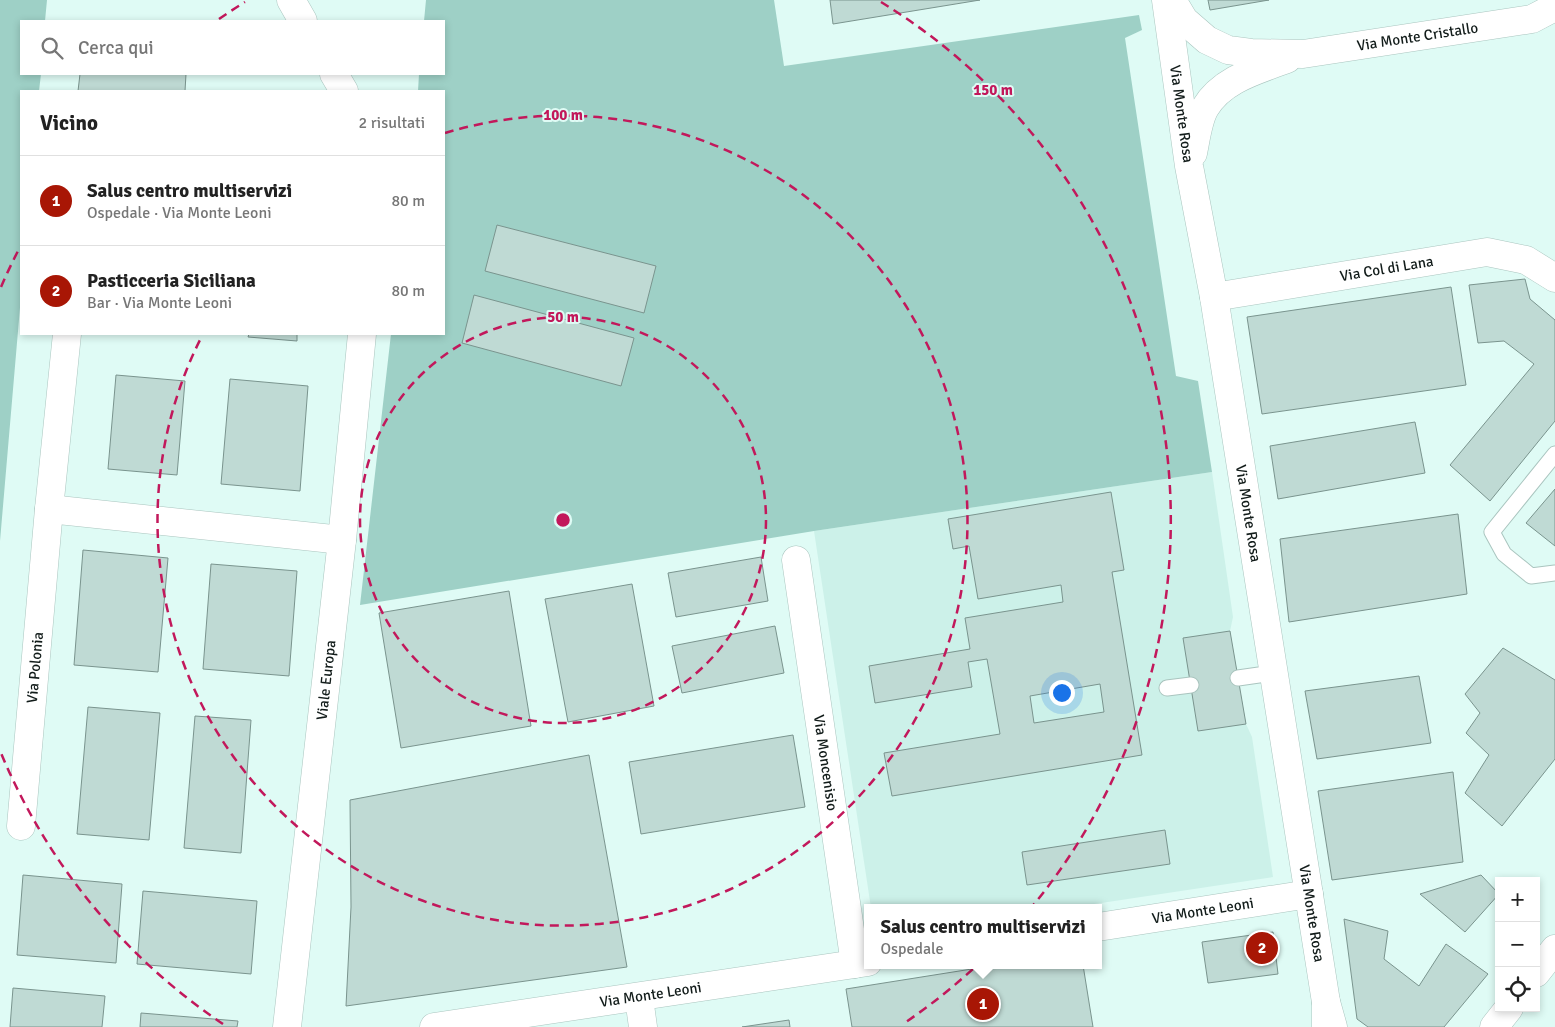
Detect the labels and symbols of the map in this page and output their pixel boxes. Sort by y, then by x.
street label: Via Monte Cristallo [1356,18,1479,55]
street label: Via Monte Rosa [1166,64,1197,164]
text: 150 m [973,81,1013,99]
text: 100 m [543,106,583,124]
street label: Via Col di Lana [1339,252,1435,285]
text: 50 m [547,308,579,326]
street label: Via Monte Rosa [1232,463,1265,563]
centre of rings [554,511,572,529]
street label: Via Polonia [23,631,47,704]
street label: Viale Europa [313,639,340,721]
your location [1049,680,1075,706]
street label: Via Moncenisio [810,714,842,812]
street label: Via Monte Rosa [1295,863,1329,963]
street label: Via Monte Leoni [1151,894,1255,927]
pin: 2 [1246,929,1278,967]
street label: Via Monte Leoni [598,978,703,1011]
pin: 1 [967,985,999,1023]

